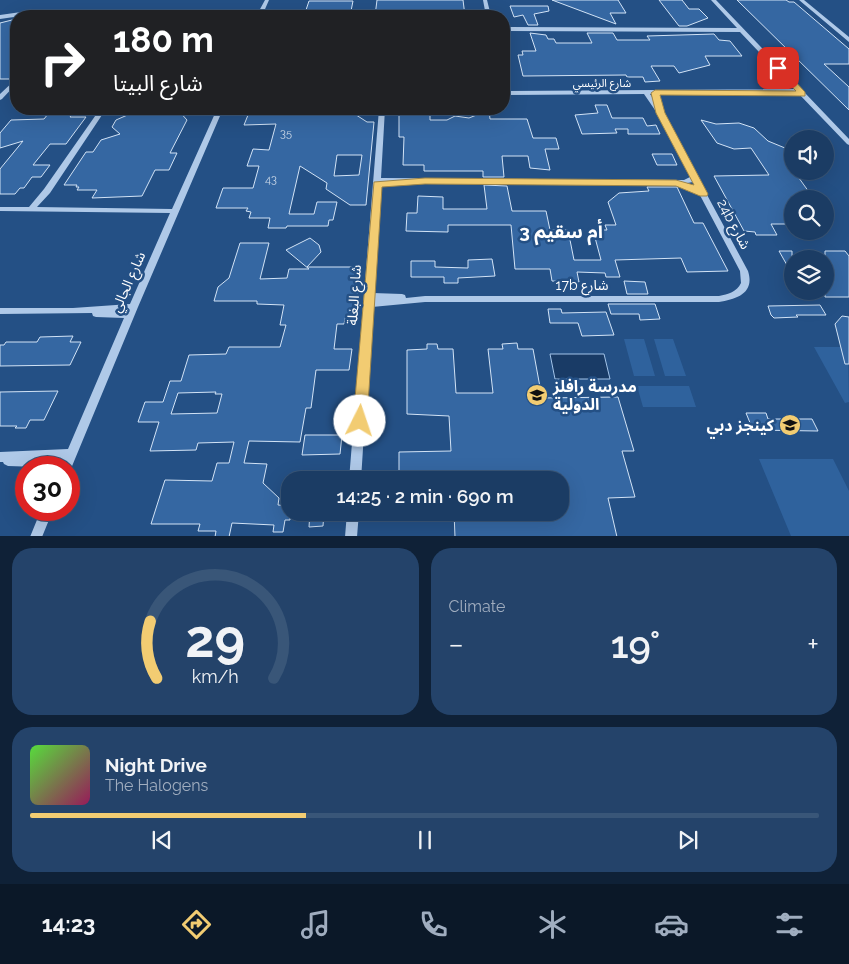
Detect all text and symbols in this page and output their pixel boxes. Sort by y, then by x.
text: 180 m [113,19,214,60]
icon: right [30,30,95,95]
pin [757,47,799,89]
icon: arrive [764,54,792,82]
text: شارع البيتا [113,70,203,96]
street label: شارع الرئيسي [573,77,631,93]
house number: 35 [280,127,292,140]
map controls [784,130,834,300]
button: sound [784,130,834,180]
house number: 43 [265,173,277,186]
button: search [784,190,834,240]
street label: 24b شارع [712,196,754,253]
district label: أم سقيم 3 [519,218,603,246]
street label: شارع الجالي [108,249,151,316]
button: layers [784,250,834,300]
street label: شارع البغلة [344,264,367,326]
street label: 17b شارع [556,277,608,296]
place label: مدرسة رافلز الدولية [552,377,637,414]
school or university icon: مدرسة رافلز الدولية [525,383,549,407]
position arrow [333,394,385,446]
school or university icon: كينجز دبي [778,413,802,437]
place label: كينجز دبي [706,416,775,439]
speed limit sign: 30 [15,456,80,521]
text: 14:25 · 2 min · 690 m [336,485,514,507]
text: Climate [449,597,505,616]
text: 29 [185,608,245,669]
text: 19° [611,622,660,667]
text: − [449,628,464,661]
text: + [807,628,819,661]
text: km/h [192,666,239,687]
text: Night Drive [105,754,207,776]
text: The Halogens [105,776,208,795]
icon: previous [148,826,176,854]
icon: pause [411,826,439,854]
icon: next [674,826,702,854]
icon: directions [179,907,214,942]
icon: music [298,907,333,942]
icon: phone [416,907,451,942]
icon: climate [535,907,570,942]
icon: car [654,907,689,942]
icon: filters [772,907,807,942]
text: 14:23 [42,911,95,937]

